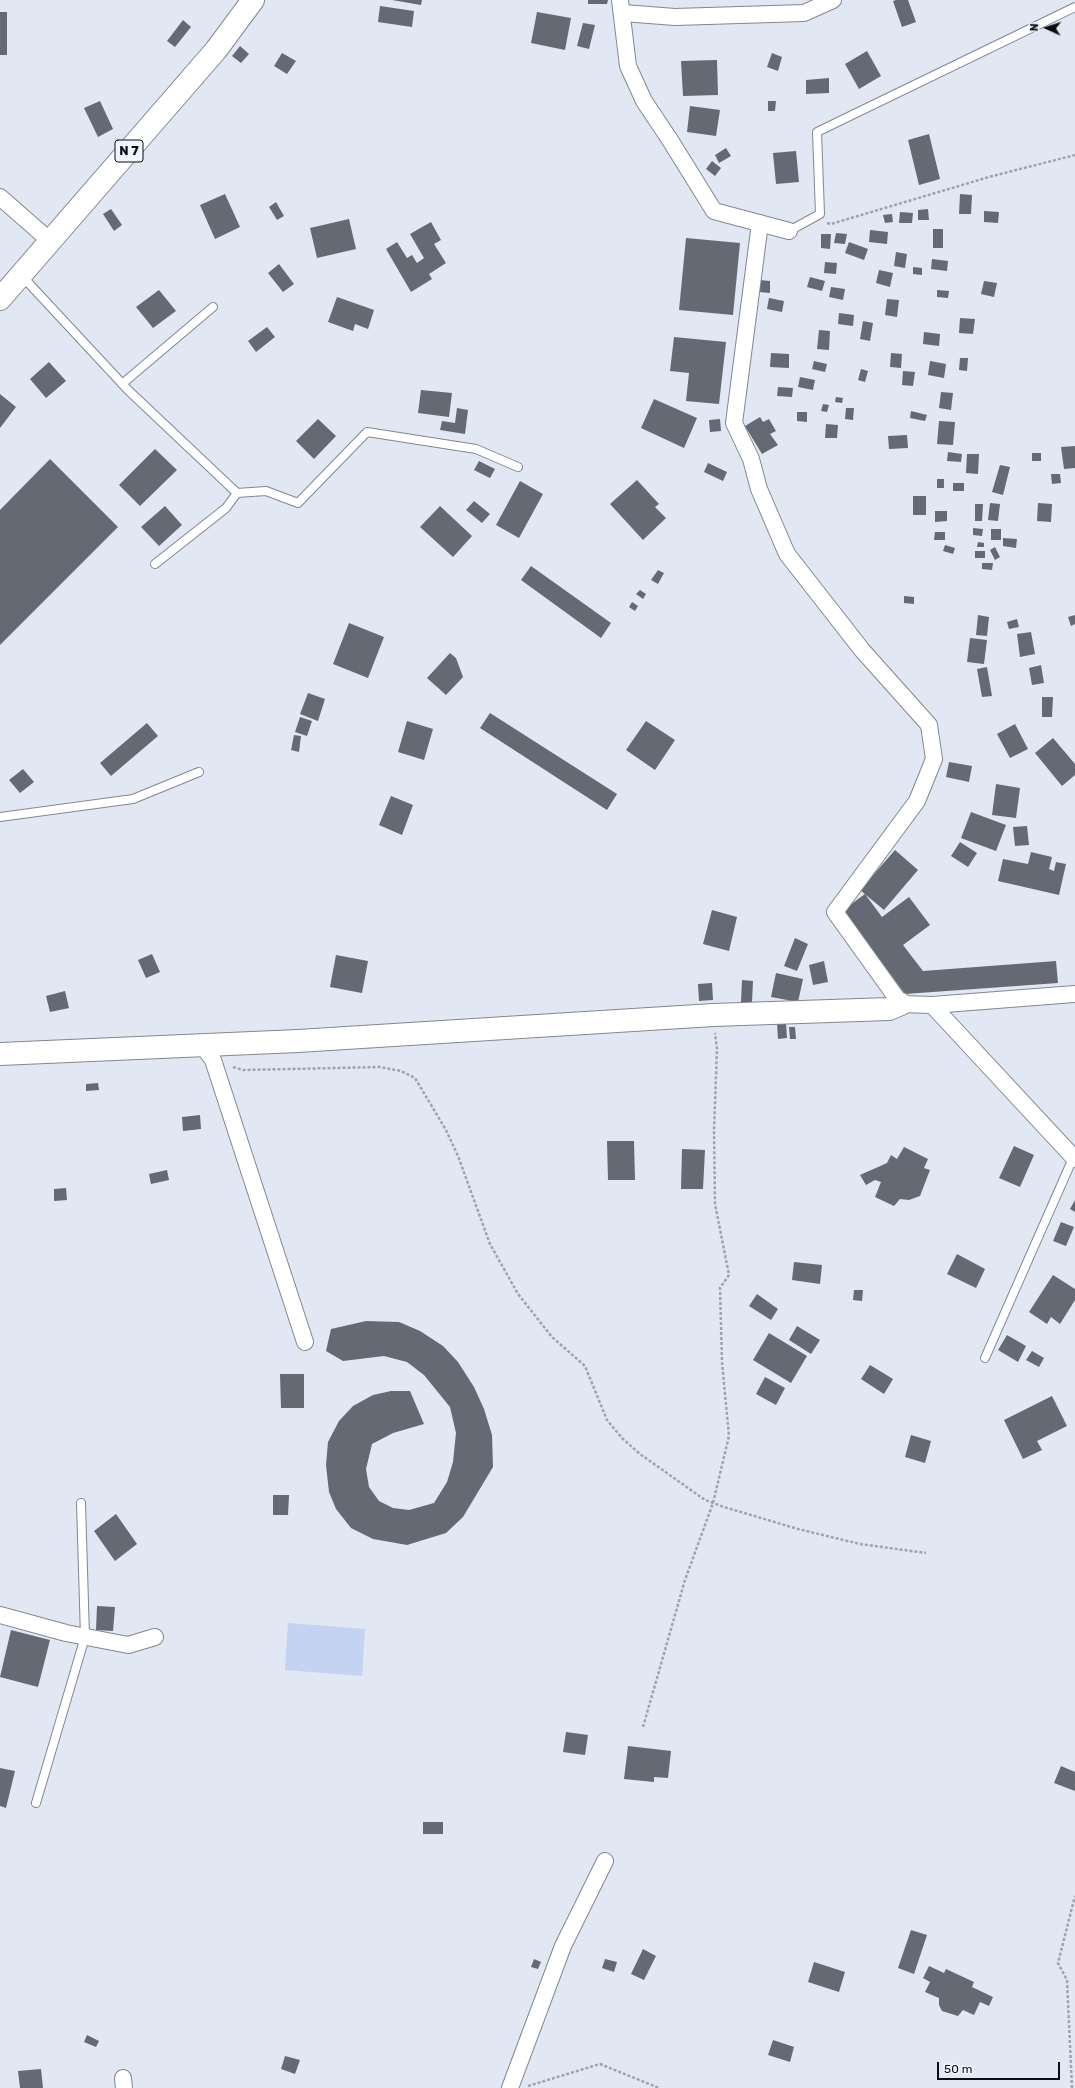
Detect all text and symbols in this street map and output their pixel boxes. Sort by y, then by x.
north arrow [1027,8,1067,48]
text: N [1028,23,1041,32]
road number: N 7 [115,140,143,162]
scale bar [939,2054,1062,2080]
text: 50 m [944,2062,972,2076]

